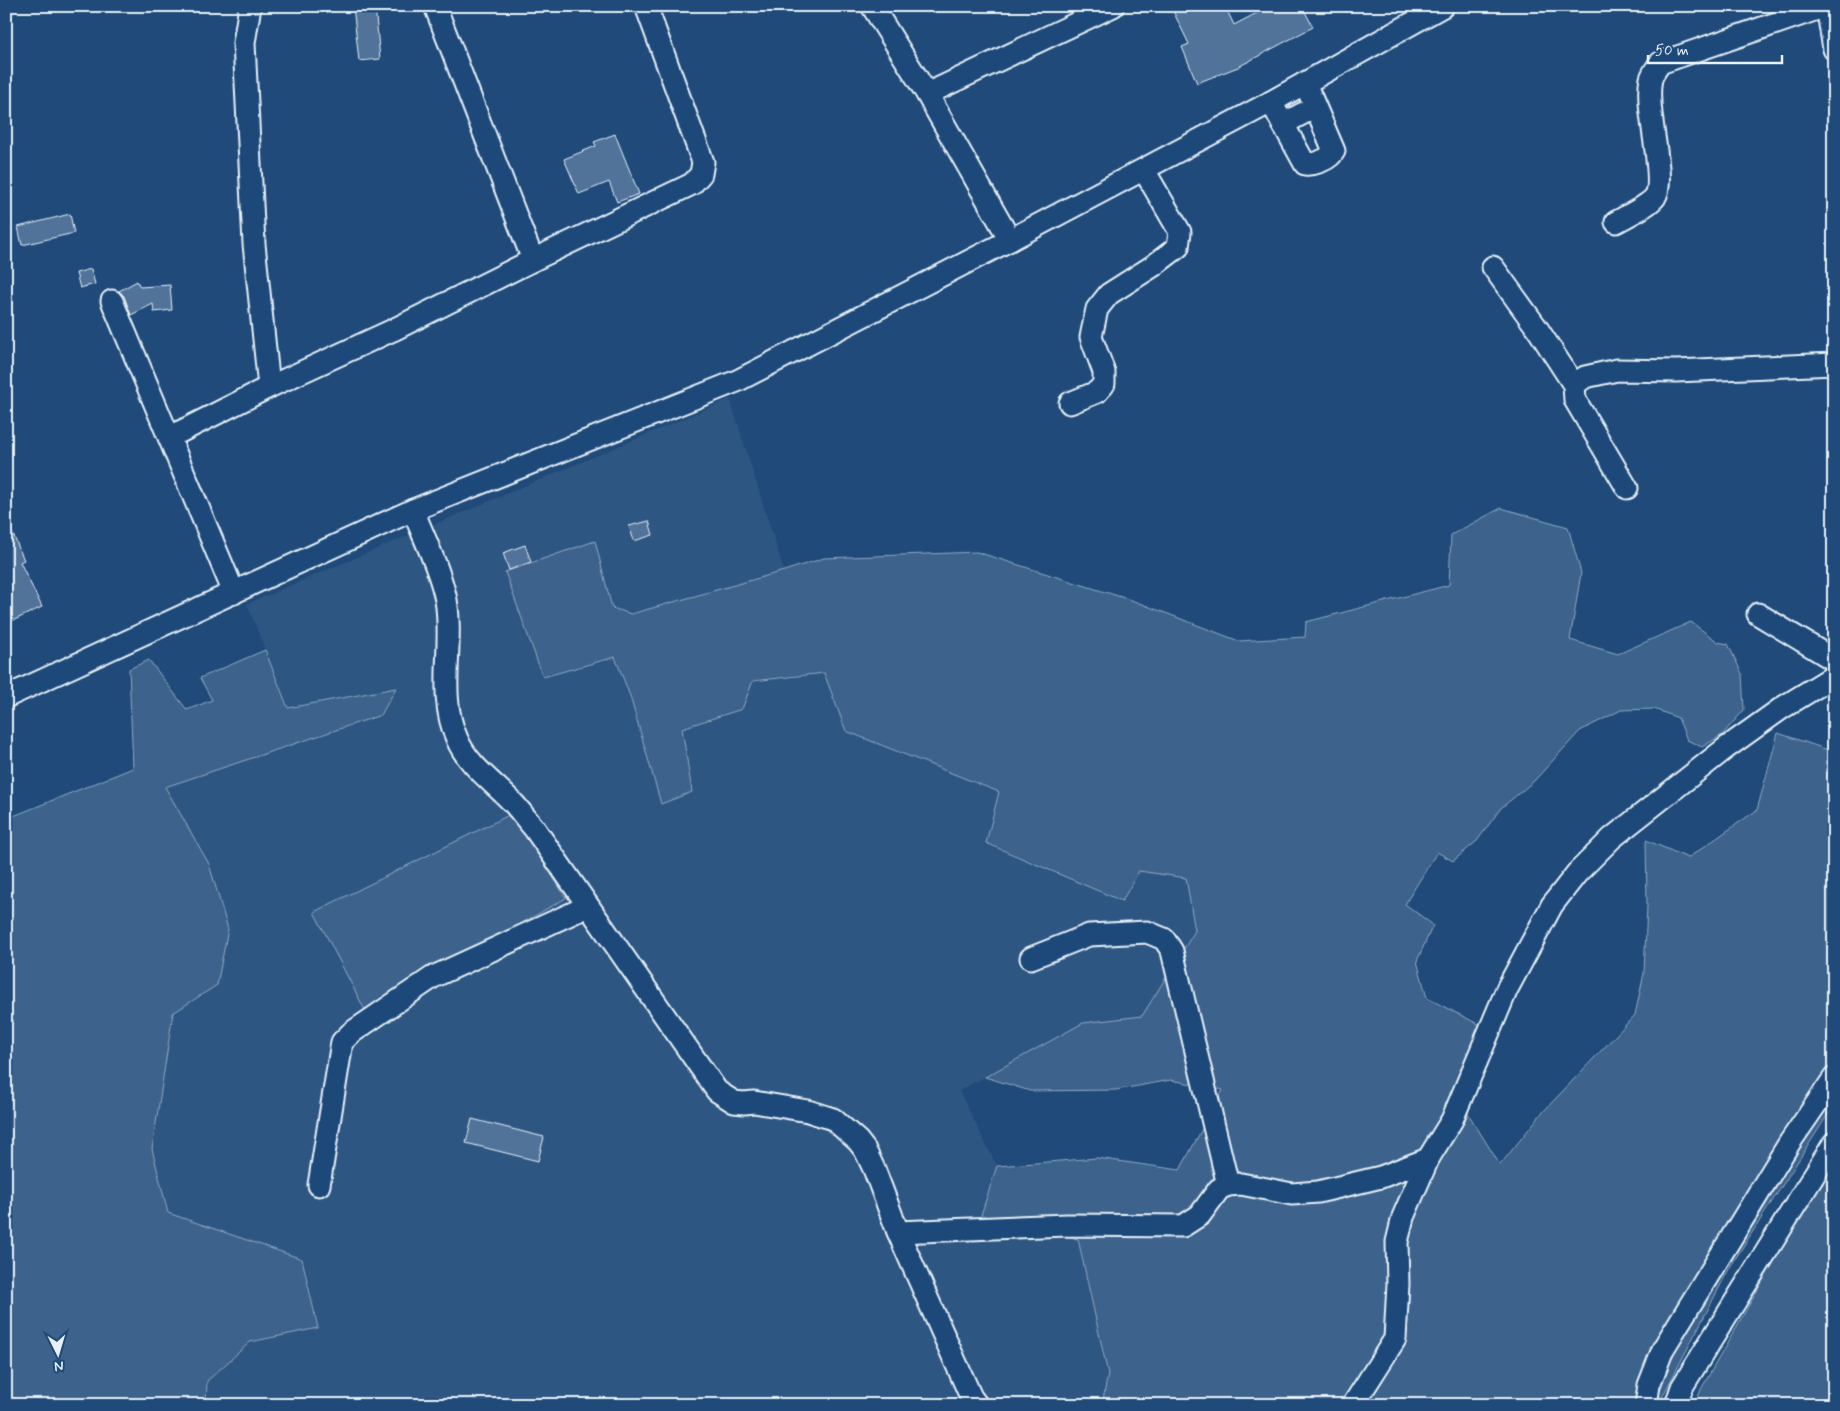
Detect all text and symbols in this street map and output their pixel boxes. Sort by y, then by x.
scale bar [1648,32,1781,64]
text: 50 m [1655,41,1689,61]
north arrow [32,1328,82,1378]
text: N [54,1357,64,1375]

